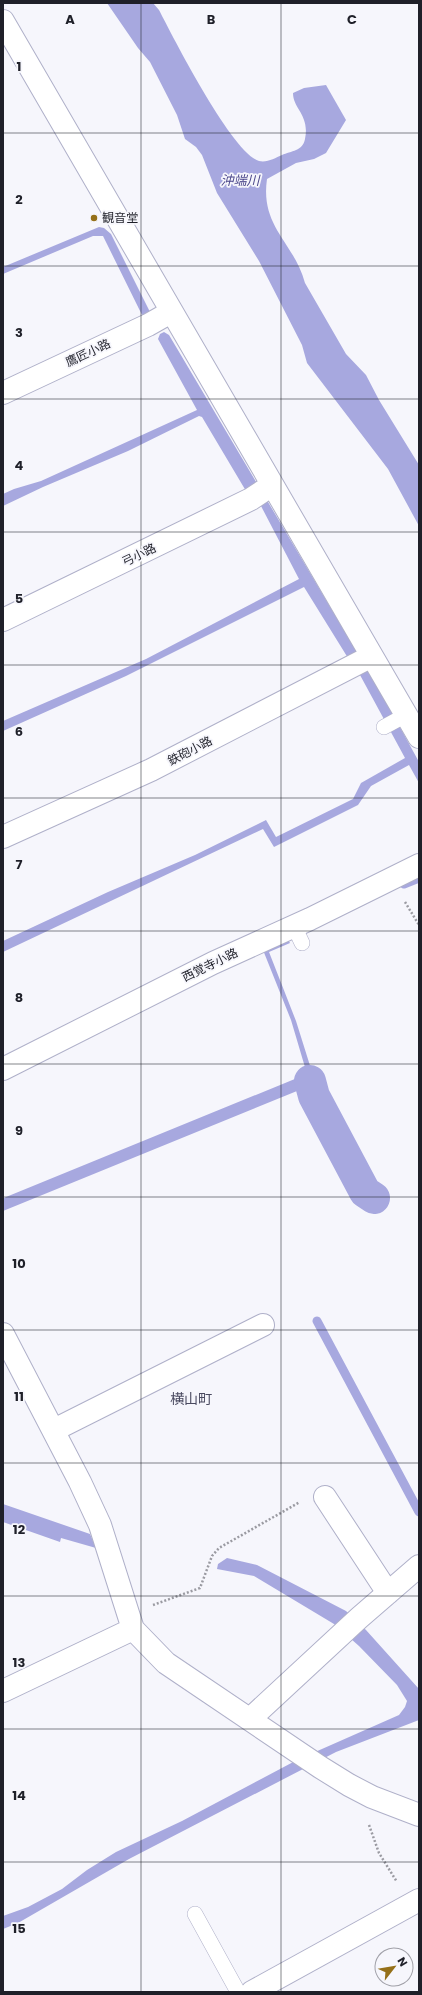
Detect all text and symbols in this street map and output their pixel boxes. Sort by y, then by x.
text: A [65,10,75,29]
text: B [207,10,216,29]
text: C [347,10,357,29]
text: 1 [17,57,21,76]
water label: 沖端川 [220,171,261,190]
text: 2 [15,190,23,209]
place label: 観音堂 [102,209,138,226]
marker: 観音堂 [89,213,99,223]
text: 3 [15,323,23,342]
street label: 鷹匠小路 [62,335,113,370]
text: 4 [15,456,24,475]
street label: 弓小路 [119,539,159,570]
text: 5 [15,589,23,608]
text: 6 [15,722,23,741]
street label: 鉄砲小路 [165,732,215,769]
text: 7 [16,855,23,874]
street label: 西覚寺小路 [179,944,240,985]
text: 8 [15,988,23,1007]
text: 9 [15,1121,23,1140]
text: 10 [12,1254,26,1273]
text: 11 [14,1387,24,1406]
district label: 横山町 [170,1389,212,1409]
text: 12 [13,1520,26,1539]
text: 13 [13,1653,26,1672]
text: 14 [12,1786,26,1805]
text: 15 [12,1919,26,1938]
north arrow [374,1947,414,1987]
text: N [394,1954,412,1970]

